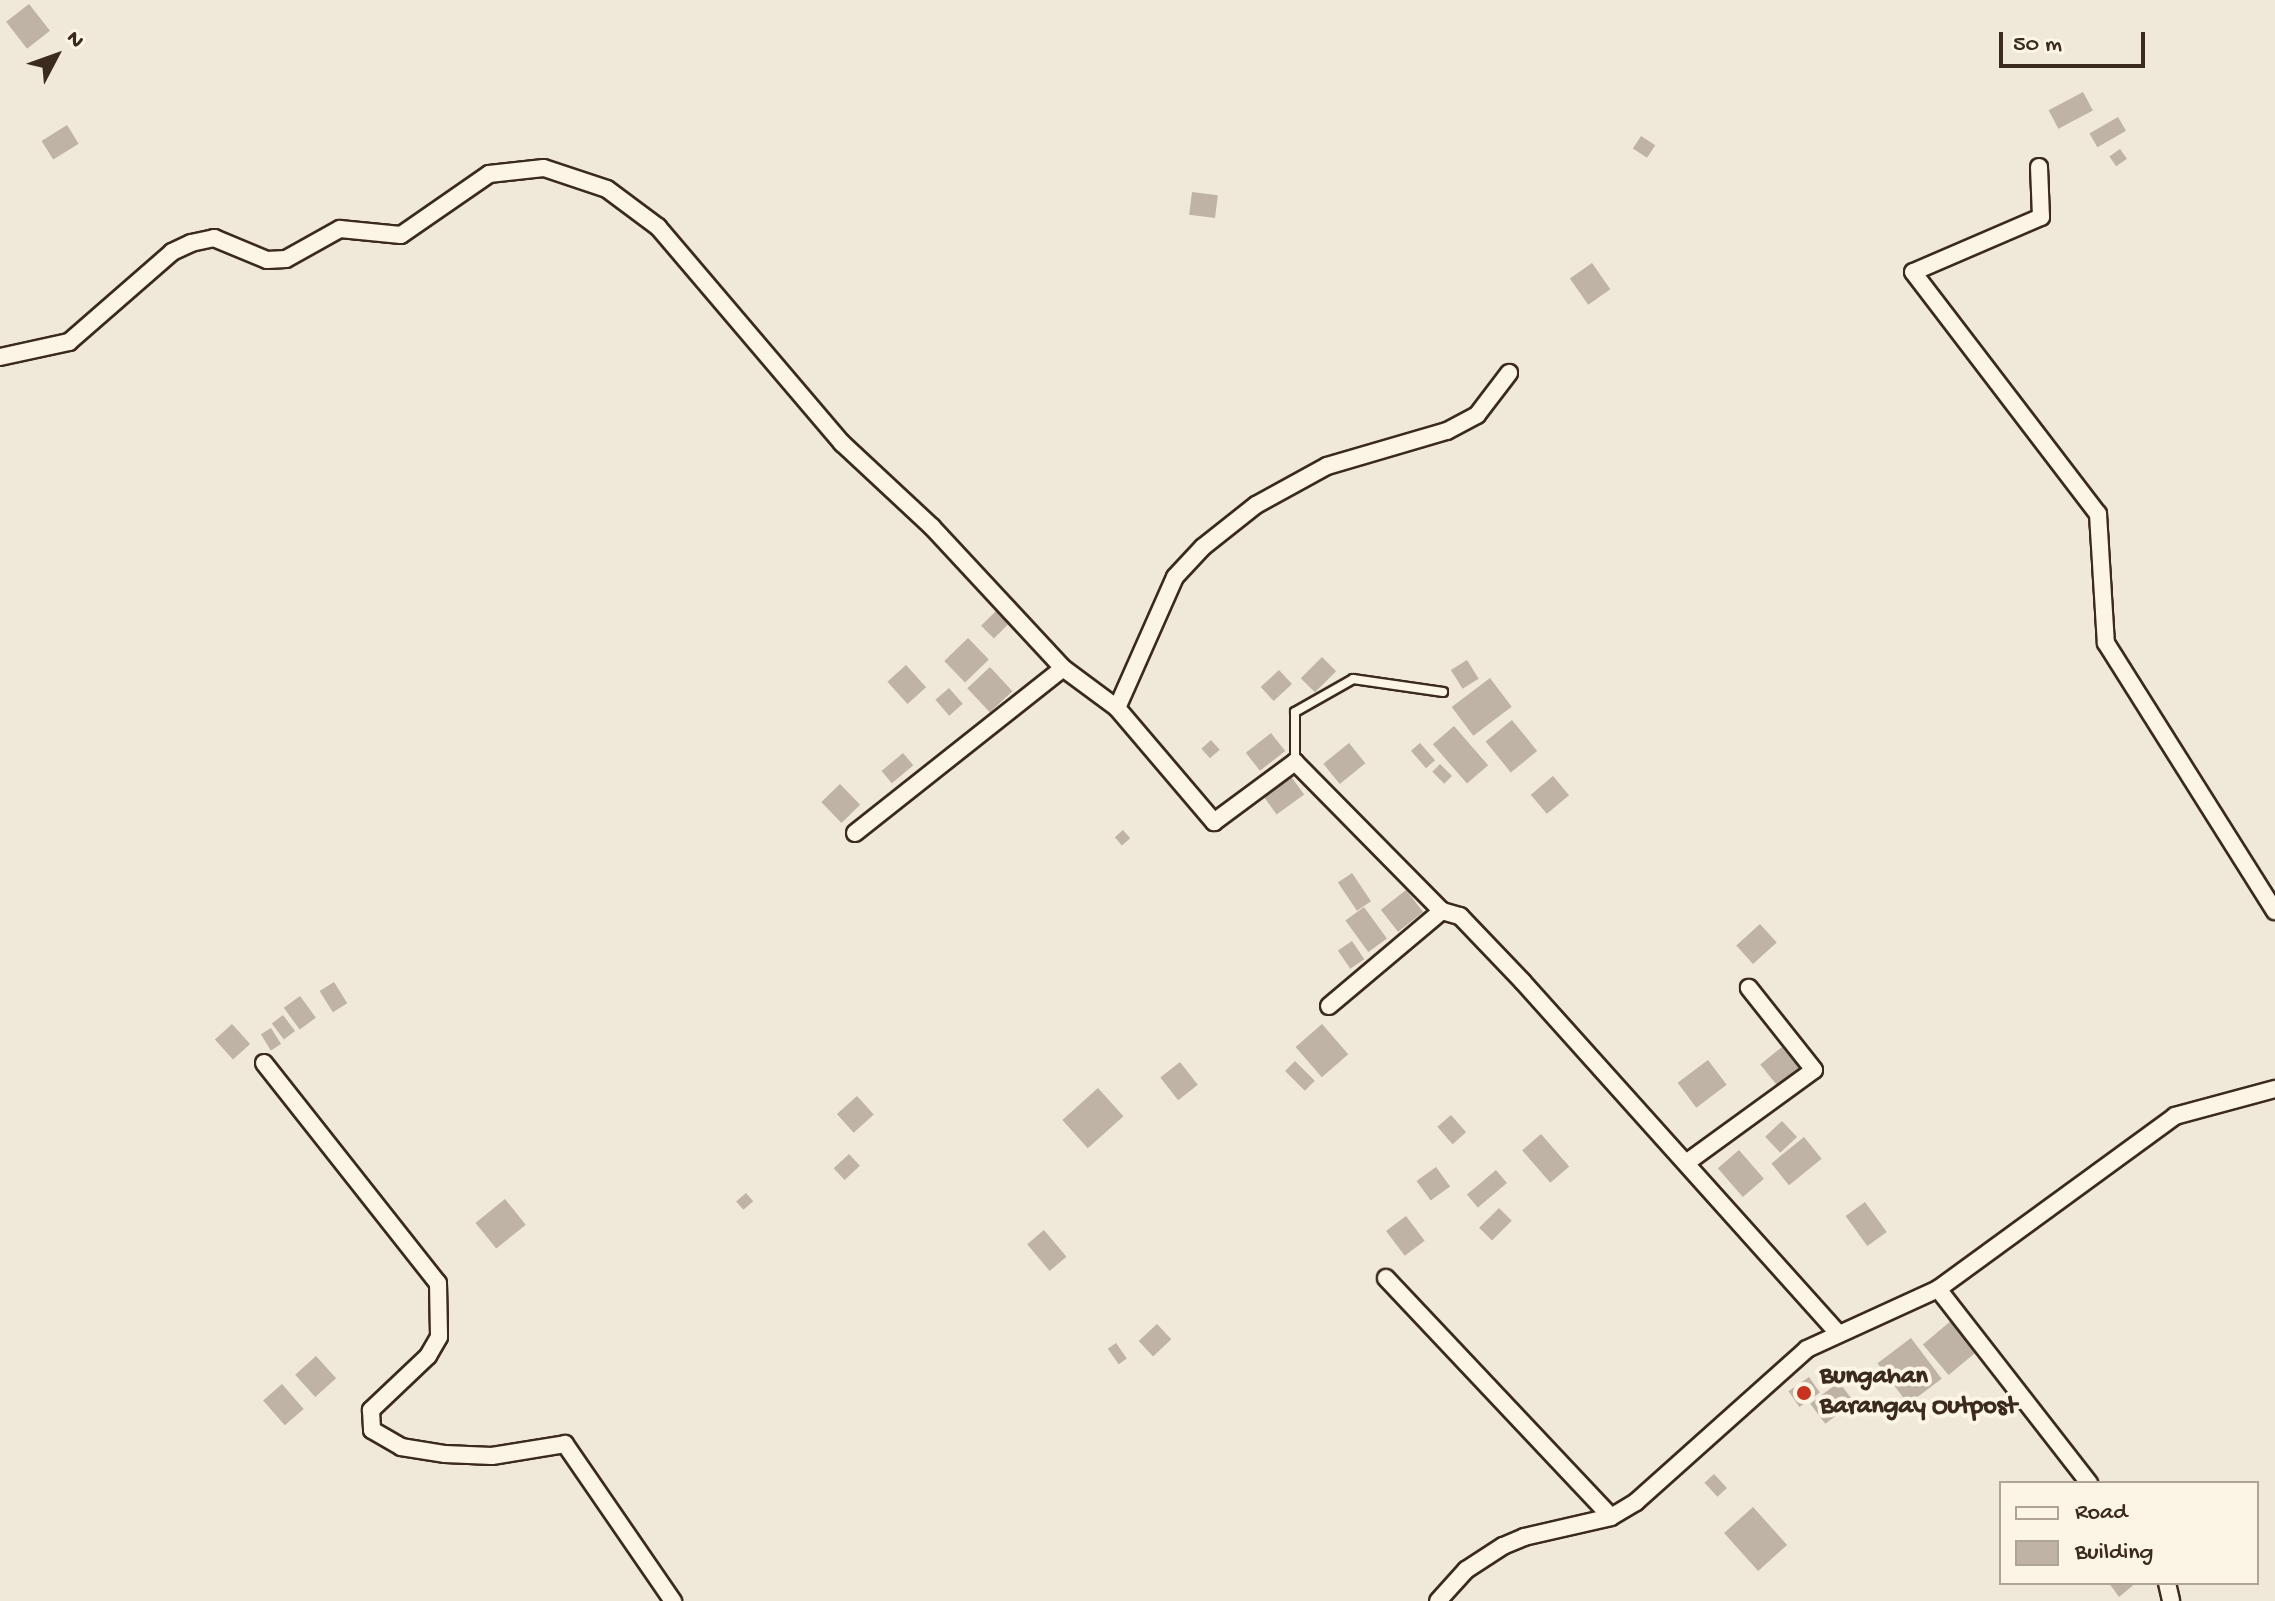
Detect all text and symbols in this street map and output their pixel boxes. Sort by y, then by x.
north arrow [16,16,96,96]
scale bar [2003,16,2149,66]
text: N [60,26,89,54]
text: 50 m [2013,31,2062,60]
place label: Bungahan Barangay Outpost [1820,1362,2017,1424]
marker: Bungahan Barangay Outpost [1795,1384,1813,1402]
legend [1999,1481,2259,1585]
text: Road [2075,1499,2127,1528]
text: Building [2075,1539,2153,1568]

